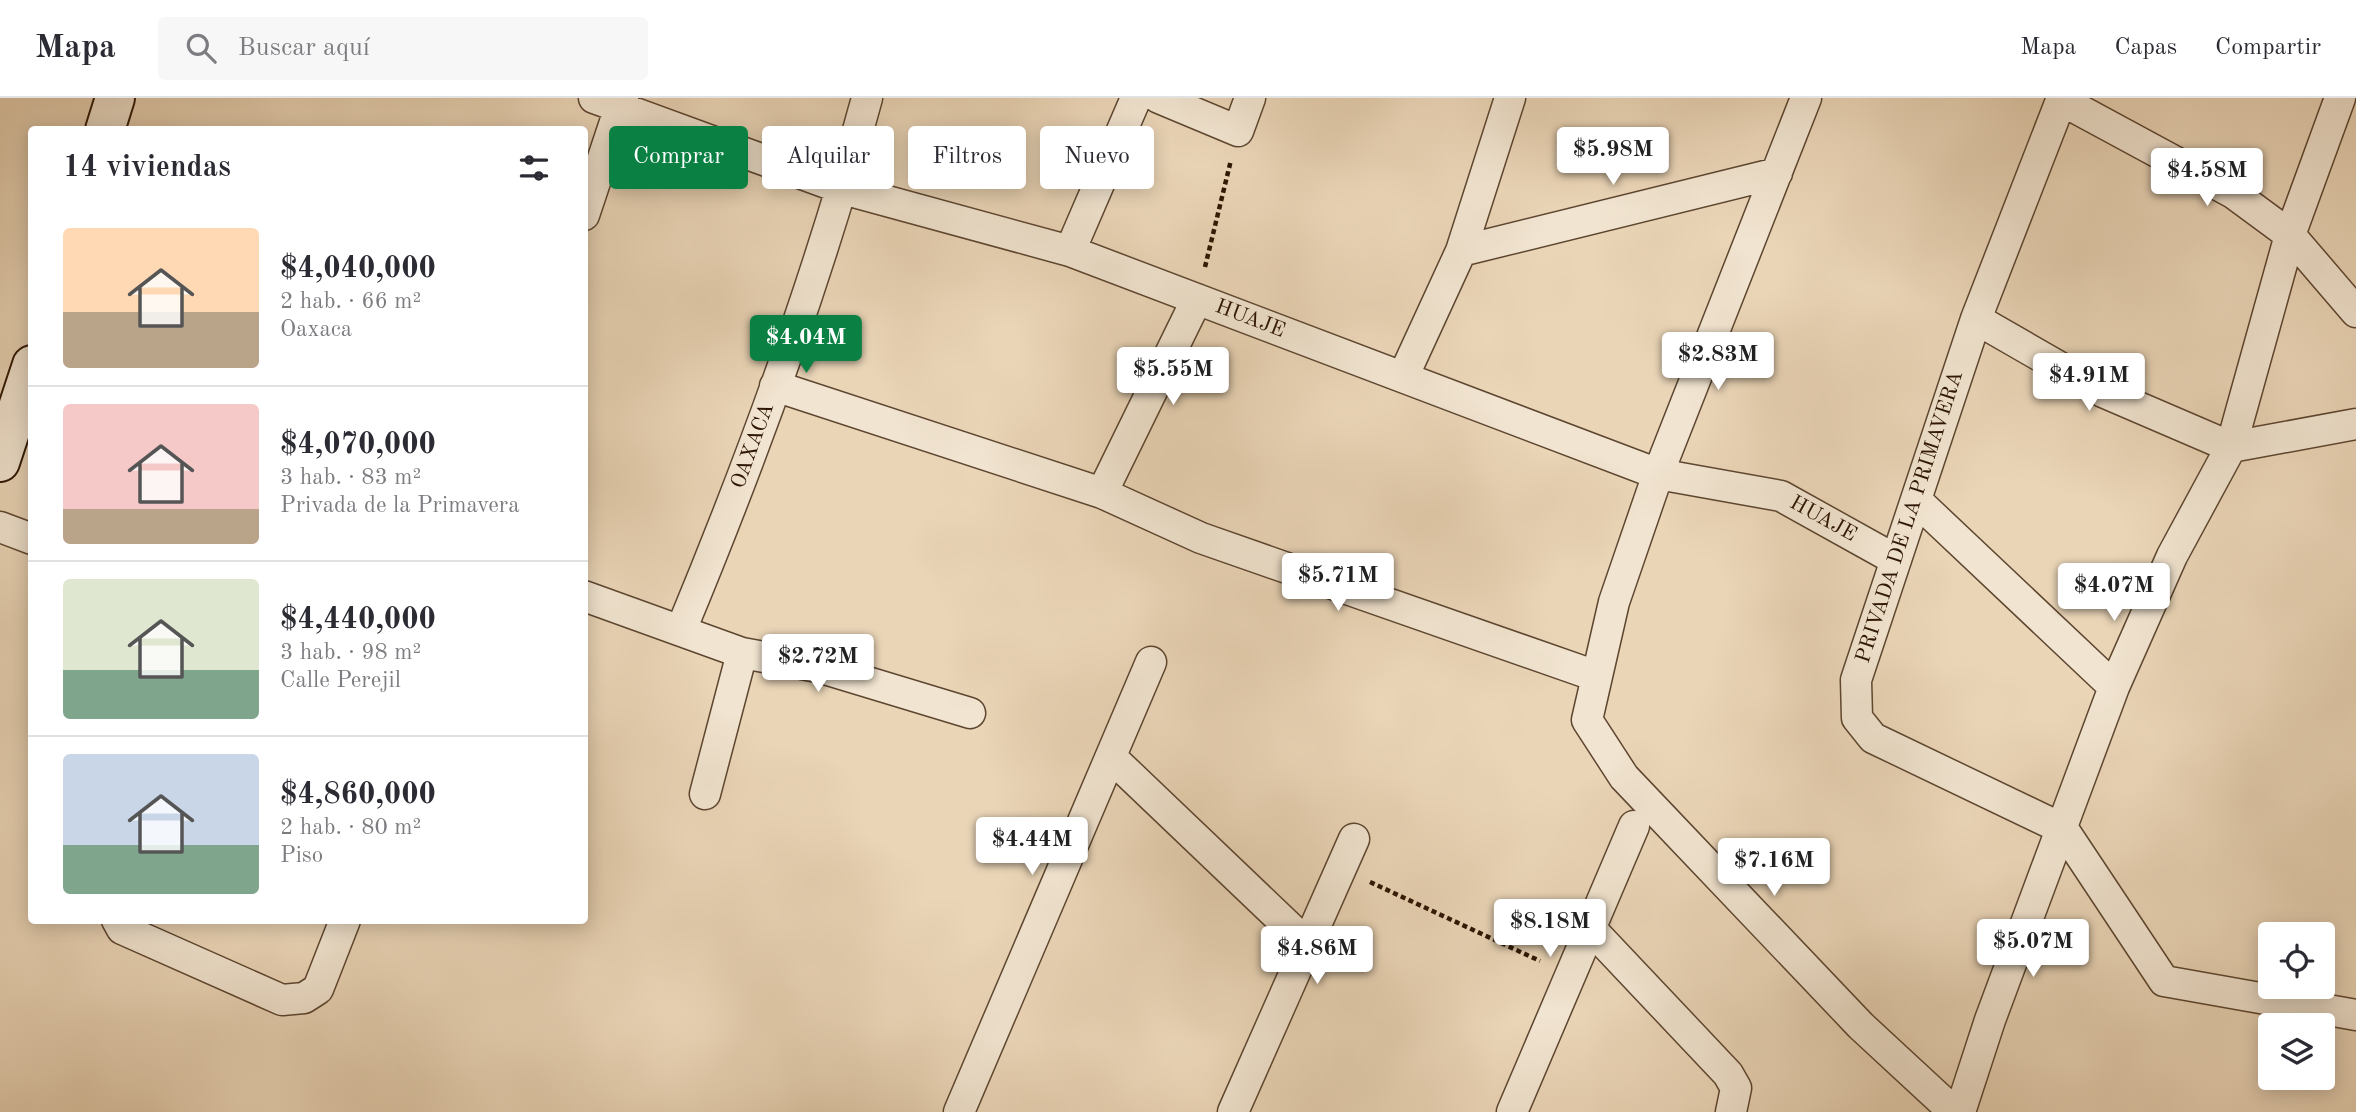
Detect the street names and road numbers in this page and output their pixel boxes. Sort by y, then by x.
street label: HUAJE [1212,296,1288,342]
street label: PRIVADA DE LA PRIMAVERA [1853,368,1967,666]
street label: OAXACA [728,400,778,492]
street label: HUAJE [1786,492,1860,546]

